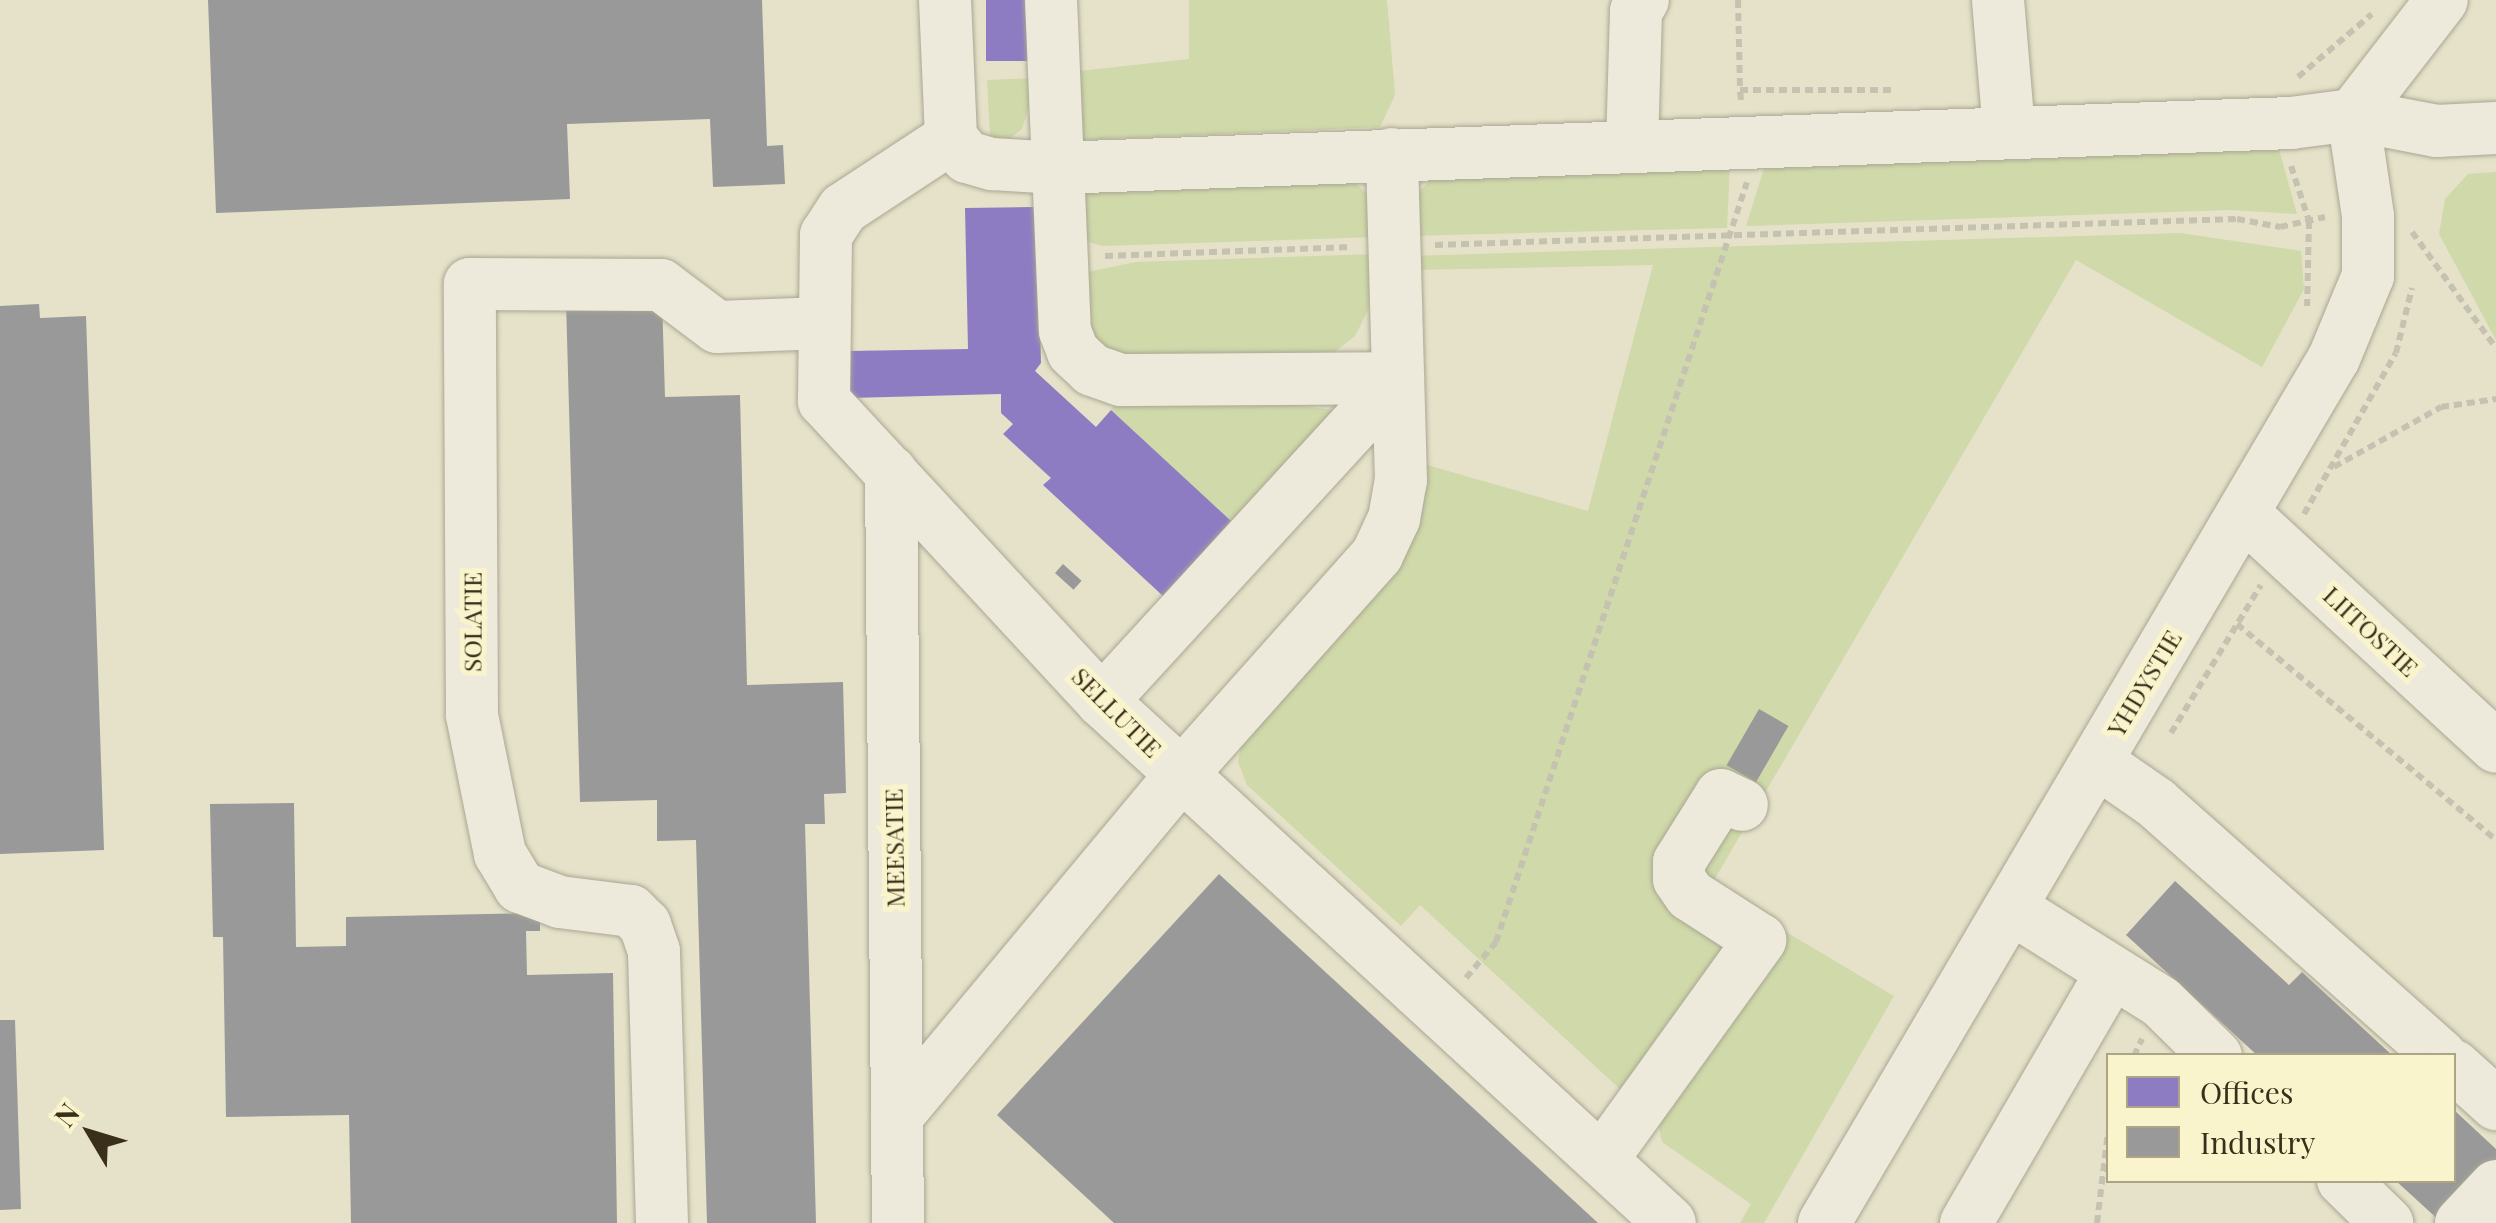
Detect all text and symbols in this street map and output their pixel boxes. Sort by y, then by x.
street label: SOLATIE [457,572,487,672]
street label: LIITOSTIE [2317,580,2425,682]
street label: YHDYSTIE [2101,624,2187,742]
street label: SELLUTIE [1066,661,1168,763]
street label: MEESATIE [878,788,910,908]
legend [2106,1053,2456,1183]
text: Offices [2200,1072,2293,1112]
north arrow [40,1083,140,1183]
text: N [45,1095,87,1134]
text: Industry [2200,1122,2315,1162]

